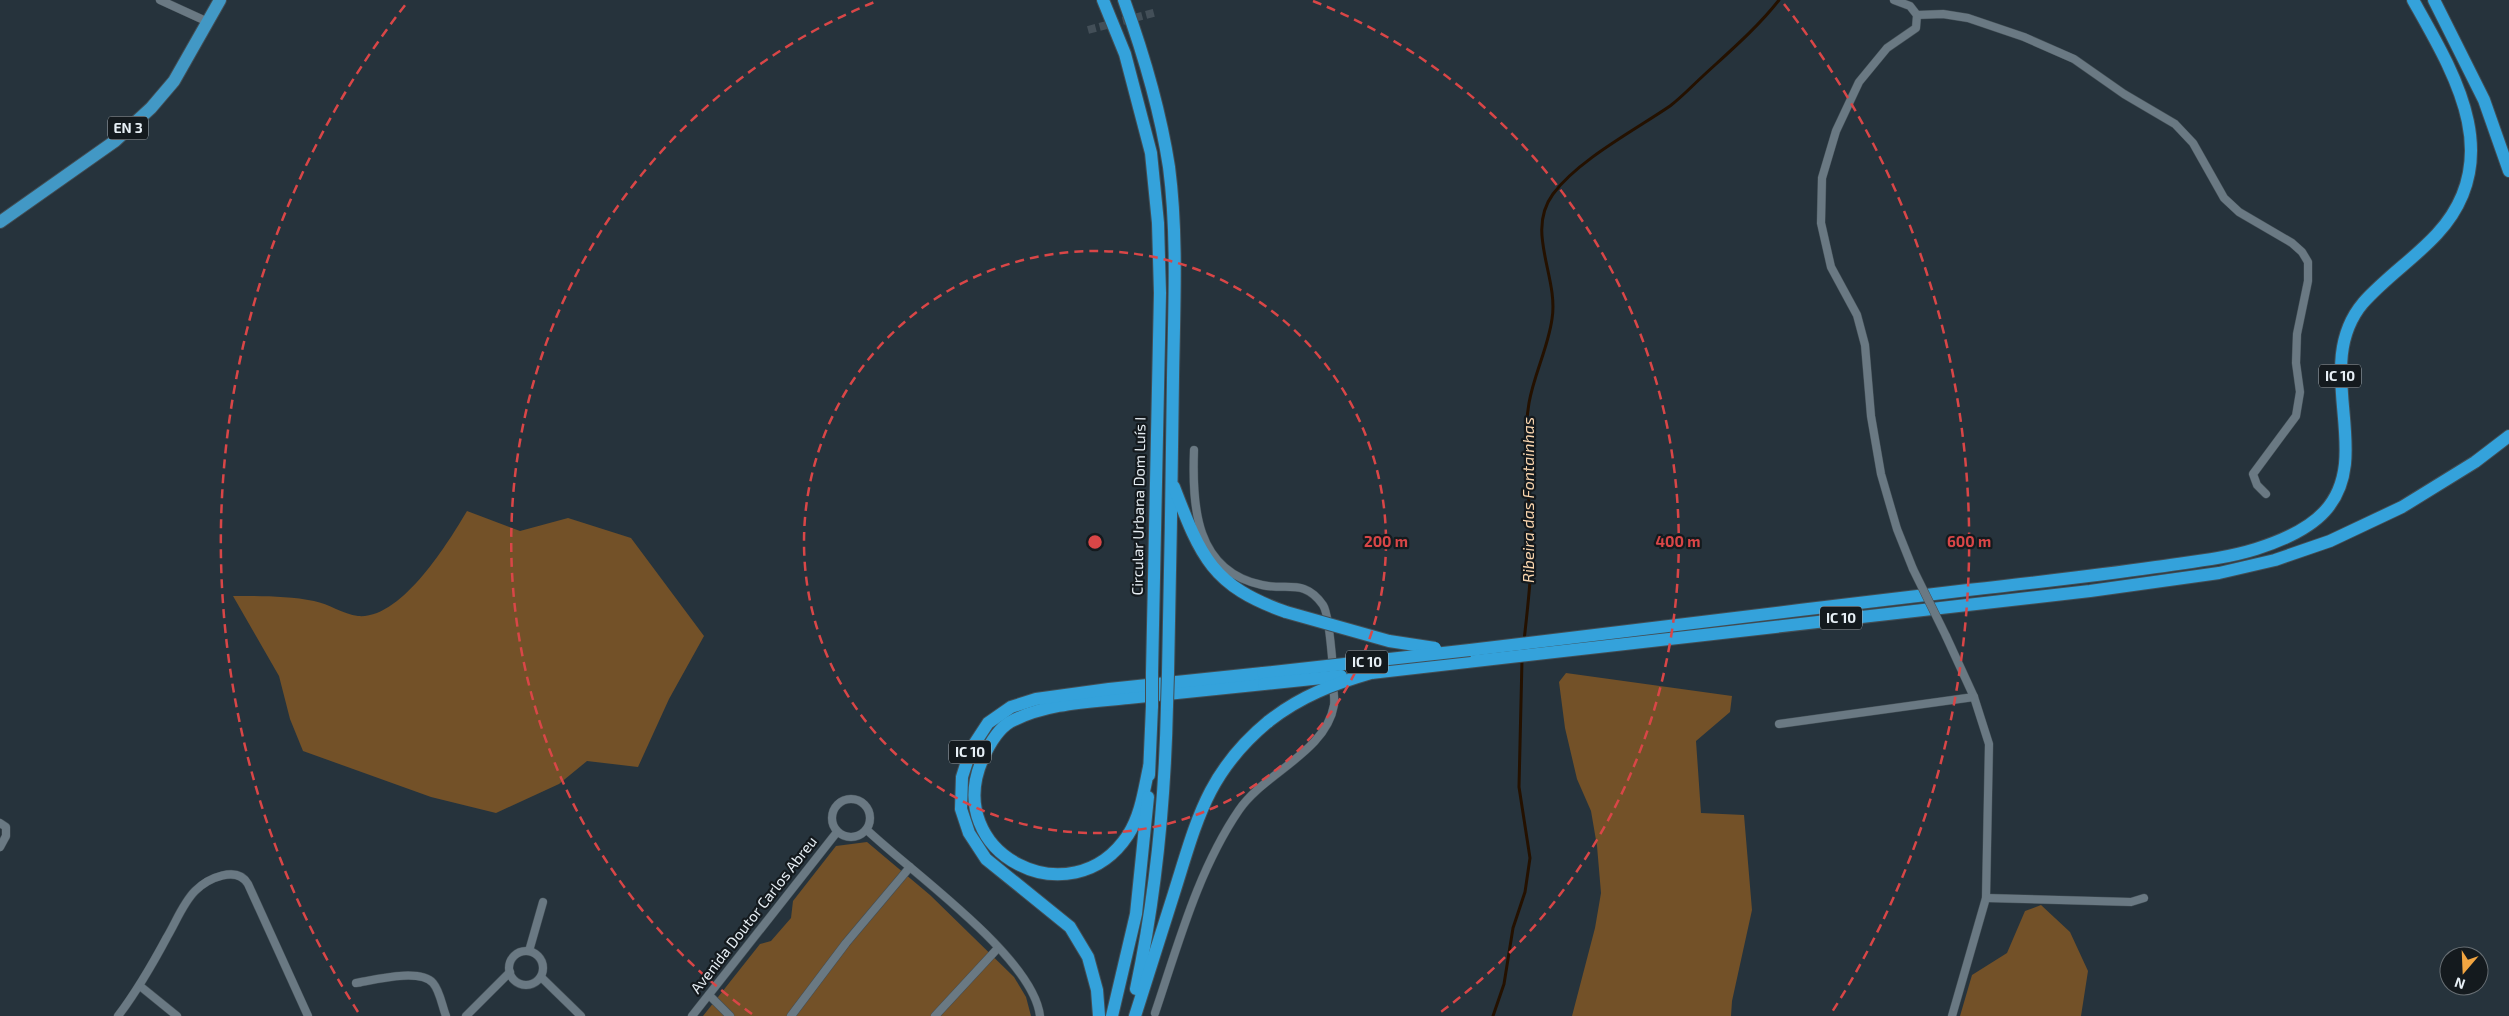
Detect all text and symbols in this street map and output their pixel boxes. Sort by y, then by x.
road number: EN 3 [108,116,148,140]
road number: IC 10 [2319,364,2361,388]
street label: Circular Urbana Dom Luís I [1127,417,1149,595]
water label: Ribeira das Fontainhas [1518,417,1537,583]
text: 200 m [1364,532,1408,550]
text: 400 m [1656,532,1700,550]
text: 600 m [1947,532,1991,550]
centre of rings [1086,533,1104,551]
road number: IC 10 [1820,606,1862,630]
road number: IC 10 [1346,650,1388,674]
road number: IC 10 [949,740,991,764]
street label: Avenida Doutor Carlos Abreu [686,832,820,997]
north arrow [2439,946,2489,996]
text: N [2452,974,2467,993]

